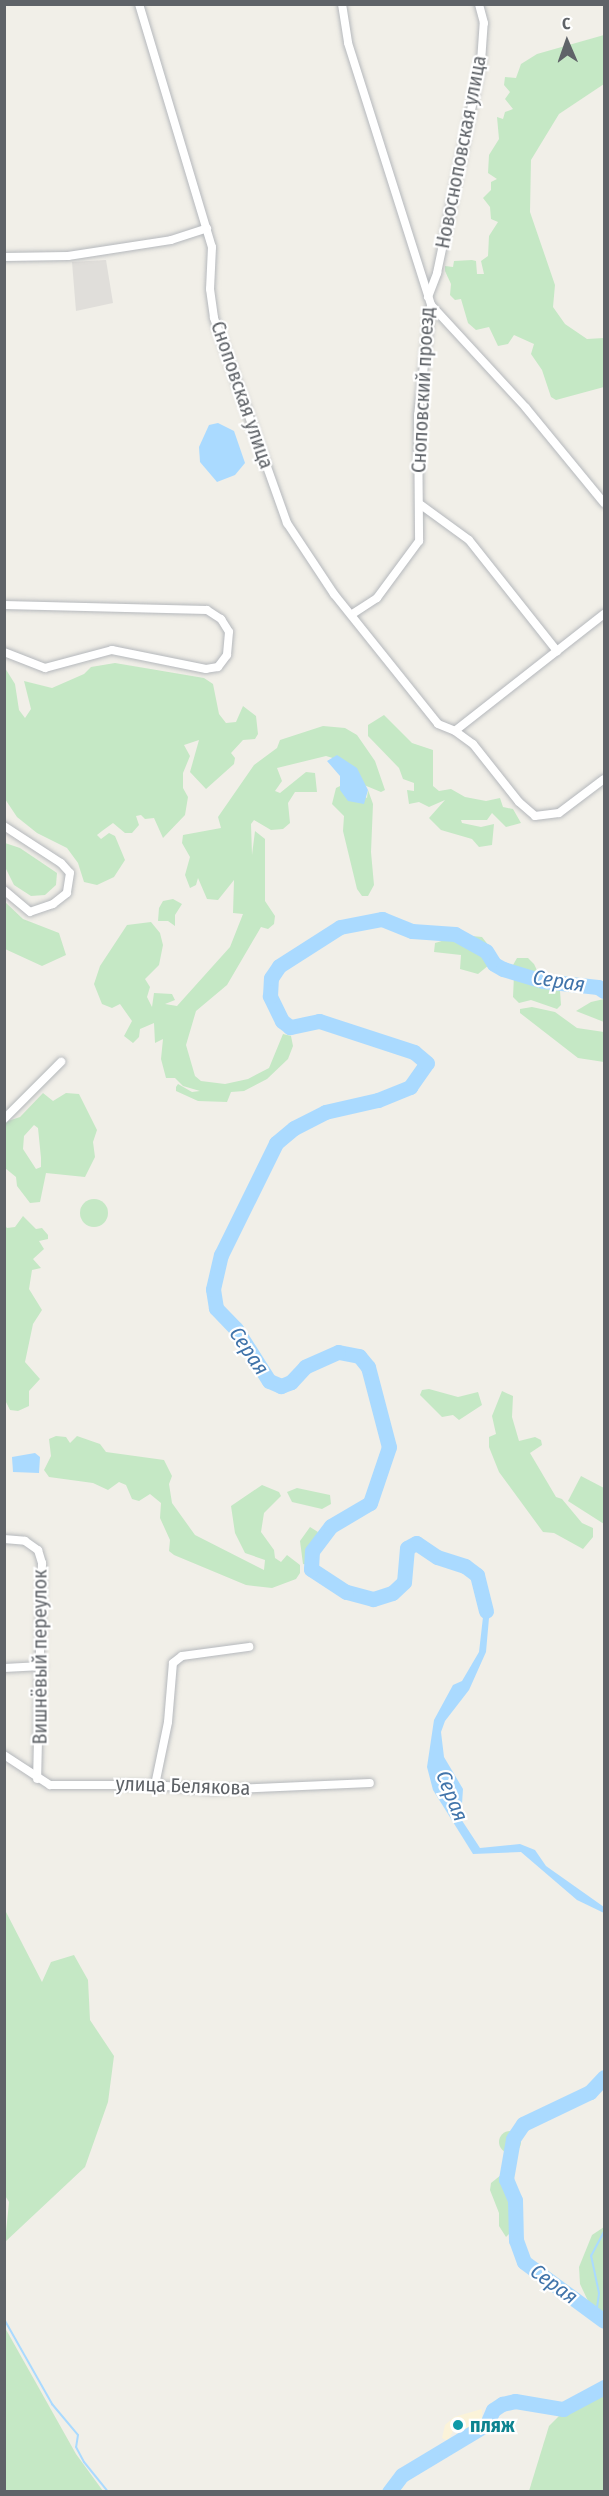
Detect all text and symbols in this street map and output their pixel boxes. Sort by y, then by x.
north arrow [537,12,597,72]
text: С [562,14,571,33]
street label: Новосноповская улица [431,53,491,251]
street label: Сноповский проезд [407,306,439,474]
street label: Сноповская улица [206,318,278,472]
water label: Серая [531,964,587,998]
water label: Серая [224,1322,274,1380]
street label: Вишнёвый переулок [28,1569,52,1745]
water label: Серая [430,1767,474,1825]
street label: улица Белякова [115,1772,251,1800]
water label: Серая [525,2258,583,2310]
place label: пляж [470,2413,515,2437]
marker: пляж [451,2418,465,2432]

